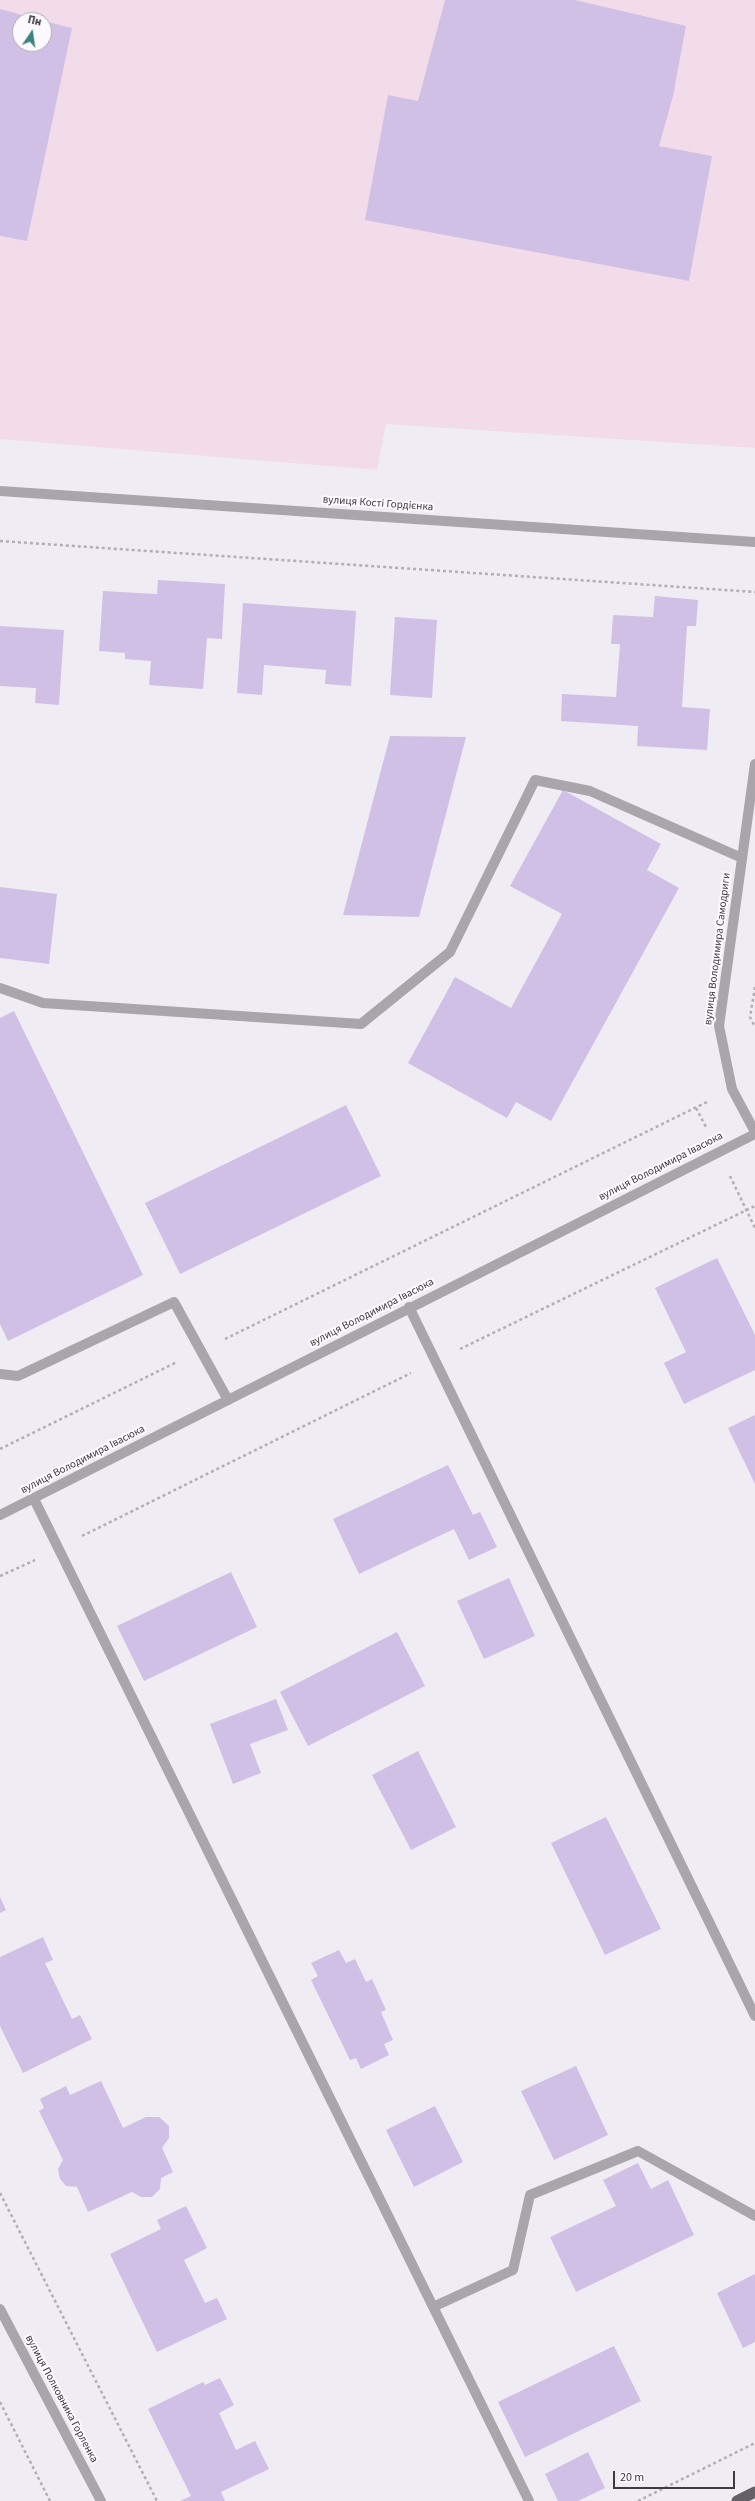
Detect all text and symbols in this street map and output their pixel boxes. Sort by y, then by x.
north arrow [12,12,52,52]
text: Пн [26,12,43,30]
street label: вулиця Кості Гордієнка [322,494,434,514]
street label: вулиця Володимира Самодриги [702,872,734,1026]
street label: вулиця Володимира Івасюка [597,1130,725,1204]
street label: вулиця Володимира Івасюка [308,1276,436,1350]
street label: вулиця Володимира Івасюка [19,1423,147,1497]
street label: вулиця Полковника Горленка [22,2333,100,2465]
scale bar [615,2463,737,2489]
text: 20 m [620,2469,644,2486]

